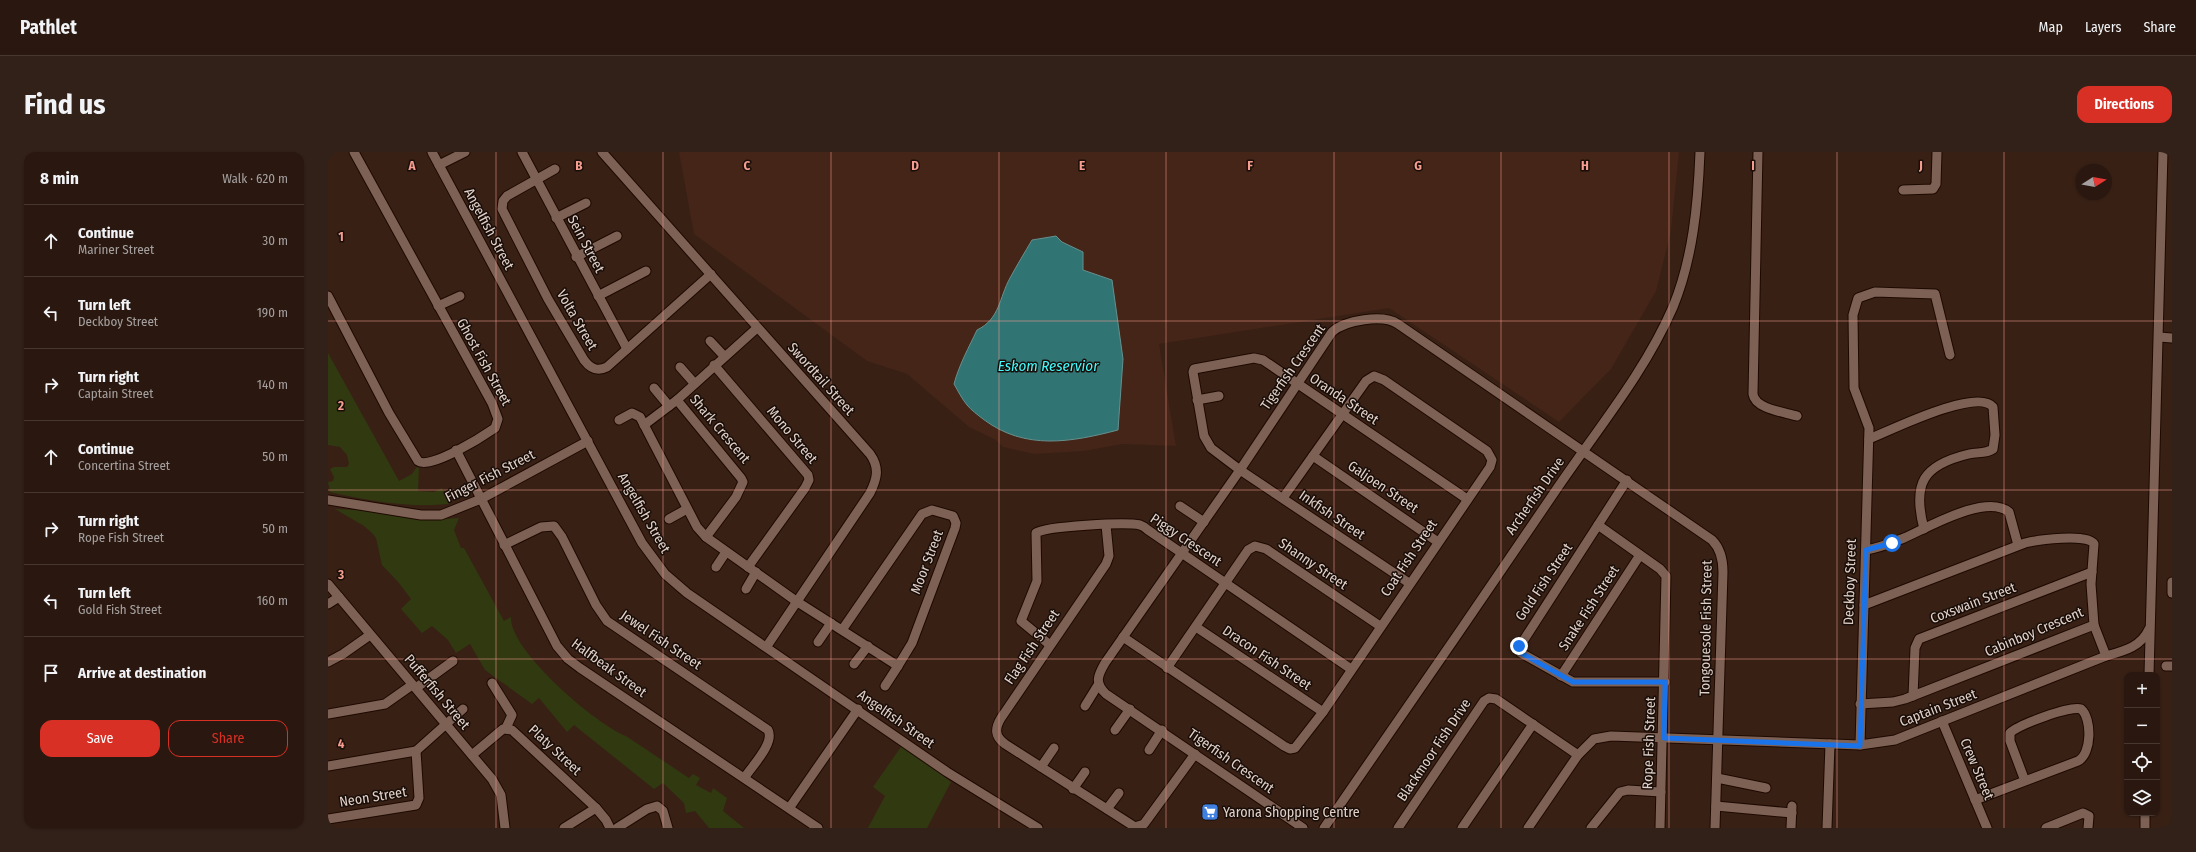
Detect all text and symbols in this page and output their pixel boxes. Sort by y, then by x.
text: Pathlet [20,16,77,39]
text: Map [2039,19,2063,36]
text: Layers [2085,19,2121,36]
text: Share [2143,19,2176,36]
button: Directions [2077,86,2172,123]
text: Find us [24,88,106,121]
text: A [407,158,416,173]
text: B [575,158,583,173]
text: C [744,158,751,173]
text: D [911,158,919,173]
text: E [1079,158,1085,173]
text: F [1247,158,1253,173]
text: G [1414,158,1422,173]
text: H [1581,158,1589,173]
text: I [1751,158,1755,173]
text: J [1918,158,1923,173]
north arrow [2076,164,2112,200]
text: 8 min [40,168,79,189]
text: Walk · 620 m [222,171,288,186]
street label: Angelfish Street [460,185,518,273]
street label: Sein Street [564,212,608,276]
text: Continue [78,224,134,242]
text: 1 [338,229,344,244]
icon: ahead [40,230,62,252]
text: 30 m [262,233,288,248]
text: Mariner Street [78,242,154,257]
street label: Volta Street [553,287,601,354]
text: Turn left [78,296,131,314]
icon: left [40,302,62,324]
text: 190 m [257,305,288,320]
text: Deckboy Street [78,314,158,329]
street label: Ghost Fish Street [453,316,515,409]
street label: Tigerfish Crescent [1257,320,1329,413]
street label: Swordtail Street [784,339,858,419]
water label: Eskom Reservior [998,357,1099,375]
text: Turn right [78,368,139,386]
street label: Oranda Street [1306,370,1382,429]
icon: right [40,374,62,396]
text: 140 m [257,377,288,392]
text: Captain Street [78,386,153,401]
street label: Shark Crescent [686,391,754,467]
text: 2 [337,398,344,413]
street label: Mono Street [763,403,821,468]
text: Continue [78,440,134,458]
icon: ahead [40,446,62,468]
street label: Finger Fish Street [442,446,538,506]
text: 50 m [262,449,288,464]
street label: Archerfish Drive [1502,454,1568,538]
street label: Galjoen Street [1345,457,1422,517]
text: Concertina Street [78,458,170,473]
street label: Angelfish Street [614,470,674,557]
street label: Inkfish Street [1296,487,1369,544]
street label: Piggy Crescent [1147,510,1225,570]
text: Turn right [78,512,139,530]
street label: Coat Fish Street [1377,516,1441,600]
icon: right [40,518,62,540]
text: 50 m [262,521,288,536]
street label: Moor Street [907,527,947,596]
text: Rope Fish Street [78,530,164,545]
route start [1883,534,1901,552]
street label: Shanny Street [1275,535,1351,594]
street label: Deckboy Street [1840,538,1860,625]
street label: Gold Fish Street [1512,540,1576,624]
street label: Tongouesole Fish Street [1696,560,1716,696]
street label: Snake Fish Street [1555,562,1623,654]
text: 3 [337,567,344,582]
street label: Coxswain Street [1928,579,2019,627]
text: Turn left [78,584,131,602]
icon: left [40,590,62,612]
text: 160 m [257,593,288,608]
text: Gold Fish Street [78,602,162,617]
street label: Cabinboy Crescent [1982,603,2086,660]
street label: Flag Fish Street [1001,606,1063,688]
street label: Jewel Fish Street [617,607,705,674]
street label: Dracon Fish Street [1219,622,1315,694]
street label: Halfbeak Street [568,635,650,701]
route end [1510,637,1528,655]
street label: Pufferfish Street [401,651,474,733]
icon: arrive [40,662,62,684]
text: Arrive at destination [78,664,206,682]
map controls [2124,672,2160,816]
button: + [2124,672,2160,708]
street label: Captain Street [1897,685,1979,730]
street label: Angelfish Street [854,686,938,752]
street label: Blackmoor Fish Drive [1393,696,1475,804]
street label: Rope Fish Street [1639,696,1659,790]
button: − [2124,708,2160,744]
button: Save [40,720,160,757]
button: Share [168,720,288,757]
street label: Platy Street [525,721,585,779]
street label: Tigerfish Crescent [1185,725,1278,797]
text: 4 [338,736,345,751]
street label: Crew Street [1956,736,1998,803]
button: locate [2124,744,2160,780]
button: layers [2124,780,2160,816]
street label: Neon Street [338,783,408,811]
supermarket icon: Yarona Shopping Centre [1200,802,1220,822]
place label: Yarona Shopping Centre [1223,804,1360,821]

